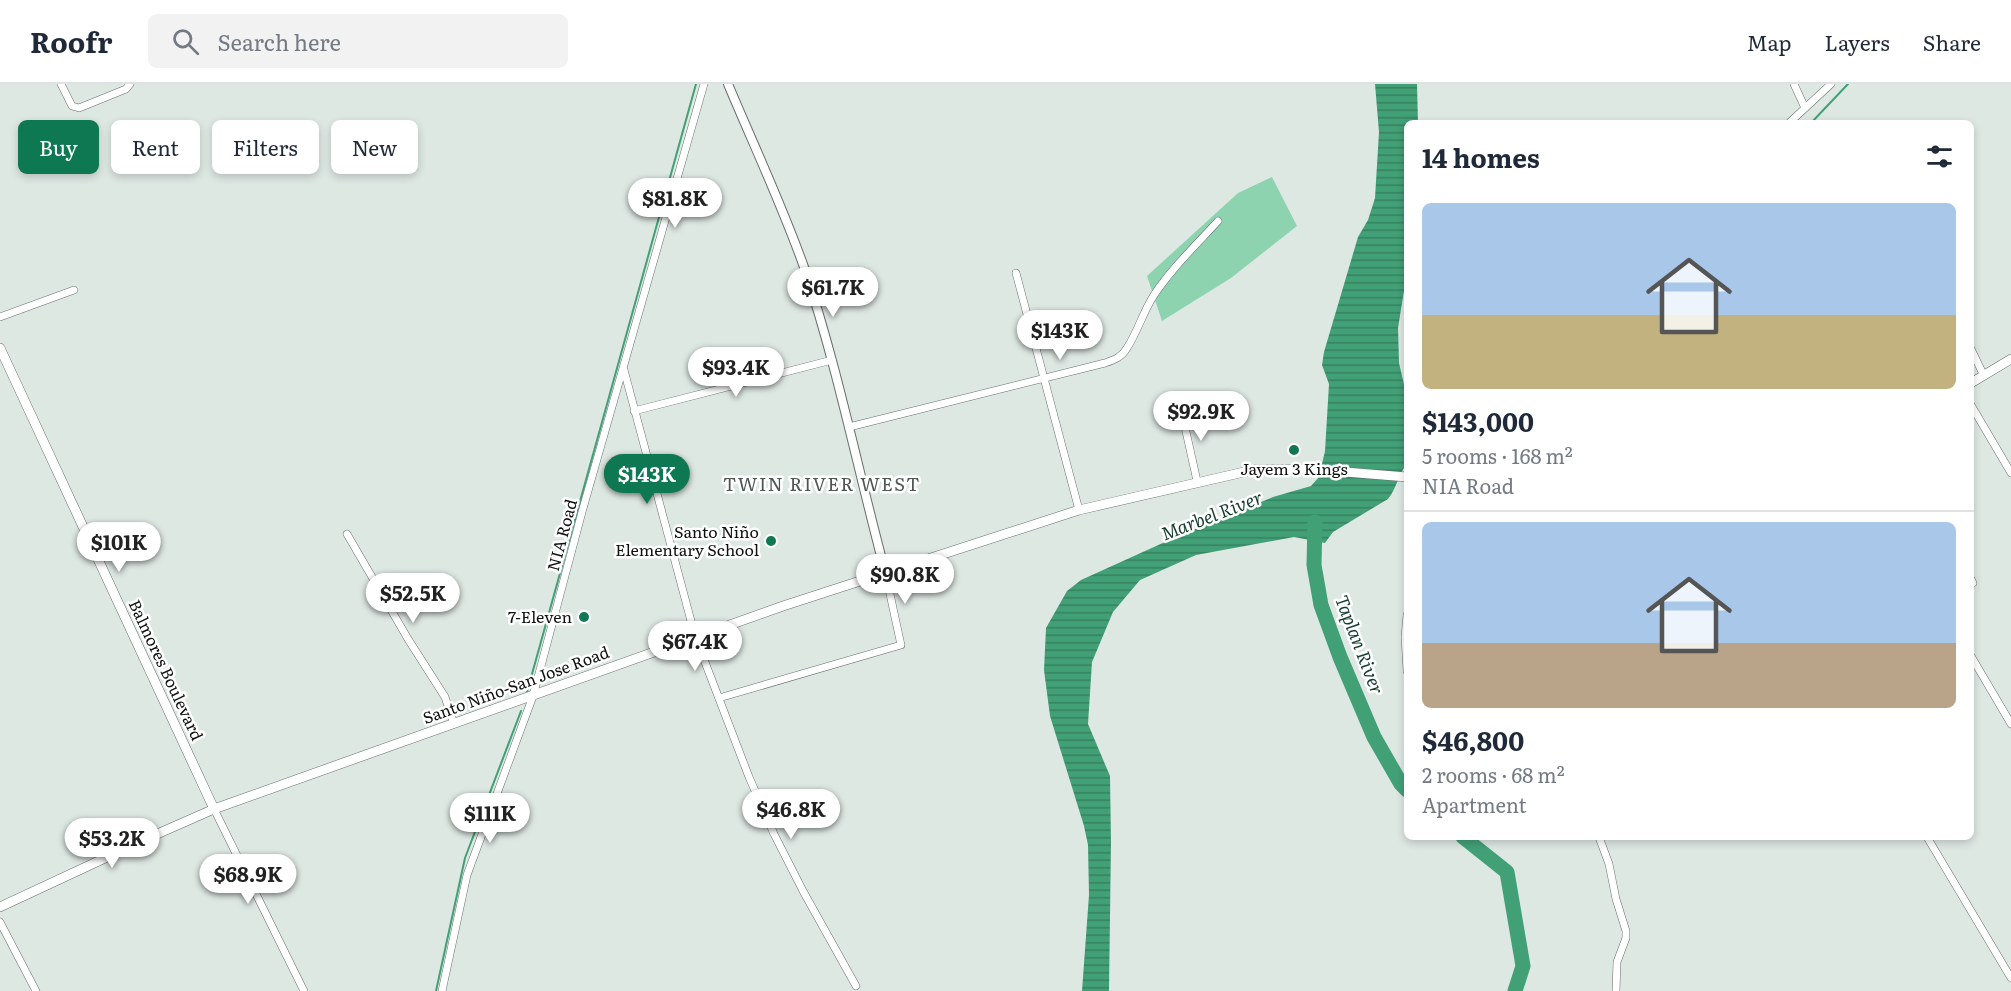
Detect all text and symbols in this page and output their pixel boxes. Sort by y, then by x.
search box [148,14,568,68]
text: Roofr [30,20,112,62]
icon: search [169,25,202,58]
text: Search here [217,25,341,58]
text: Map [1747,26,1792,57]
text: Layers [1825,26,1890,57]
text: Share [1923,26,1981,57]
chip: Buy [18,120,99,174]
chip: Rent [111,120,200,174]
chip: Filters [212,120,319,174]
chip: New [331,120,418,174]
text: 14 homes [1422,137,1540,176]
icon: filters [1923,140,1956,173]
pin: $81.8K [626,178,724,229]
text: $81.8K [642,182,708,212]
icon: home [1635,242,1743,350]
pin: $61.7K [784,267,882,318]
text: $61.7K [801,271,865,301]
pin: $143K [1018,310,1102,361]
text: $143K [1031,314,1089,344]
pin: $93.4K [687,347,785,398]
text: $93.4K [702,351,770,381]
pin: $92.9K [1152,391,1250,442]
text: $92.9K [1167,395,1235,425]
text: $143,000 [1422,401,1534,440]
text: 5 rooms · 168 m² [1422,440,1573,470]
marker: Jayem 3 Kings [1287,443,1301,457]
pin: $143K [605,454,689,505]
place label: Jayem 3 Kings [1240,456,1348,480]
text: $143K [618,458,676,488]
district label: TWIN RIVER WEST [723,470,921,497]
text: NIA Road [1422,470,1514,500]
water label: Marbel River [1157,483,1266,546]
street label: NIA Road [540,496,582,573]
place label: Santo Niño Elementary School [615,519,759,561]
pin: $101K [77,522,161,573]
text: $101K [91,526,147,556]
marker: Santo Niño Elementary School [764,534,778,548]
pin: $90.8K [856,554,954,605]
text: $90.8K [870,558,940,588]
icon: home [1635,561,1743,669]
pin: $52.5K [364,573,462,624]
text: $52.5K [380,577,446,607]
water label: Taplan River [1329,591,1392,698]
street label: Balmores Boulevard [124,595,210,744]
place label: 7-Eleven [508,604,572,628]
marker: 7-Eleven [577,610,591,624]
pin: $67.4K [646,621,744,672]
text: $67.4K [662,625,728,655]
street label: Santo Niño-San Jose Road [419,639,612,729]
text: $46,800 [1422,720,1524,759]
text: 2 rooms · 68 m² [1422,759,1565,789]
pin: $46.8K [742,789,840,840]
text: Apartment [1422,789,1527,819]
pin: $111K [448,793,532,844]
text: $46.8K [756,793,826,823]
text: $111K [464,797,516,827]
pin: $53.2K [63,818,161,869]
text: $53.2K [79,822,145,852]
pin: $68.9K [199,854,297,905]
text: $68.9K [213,858,283,888]

